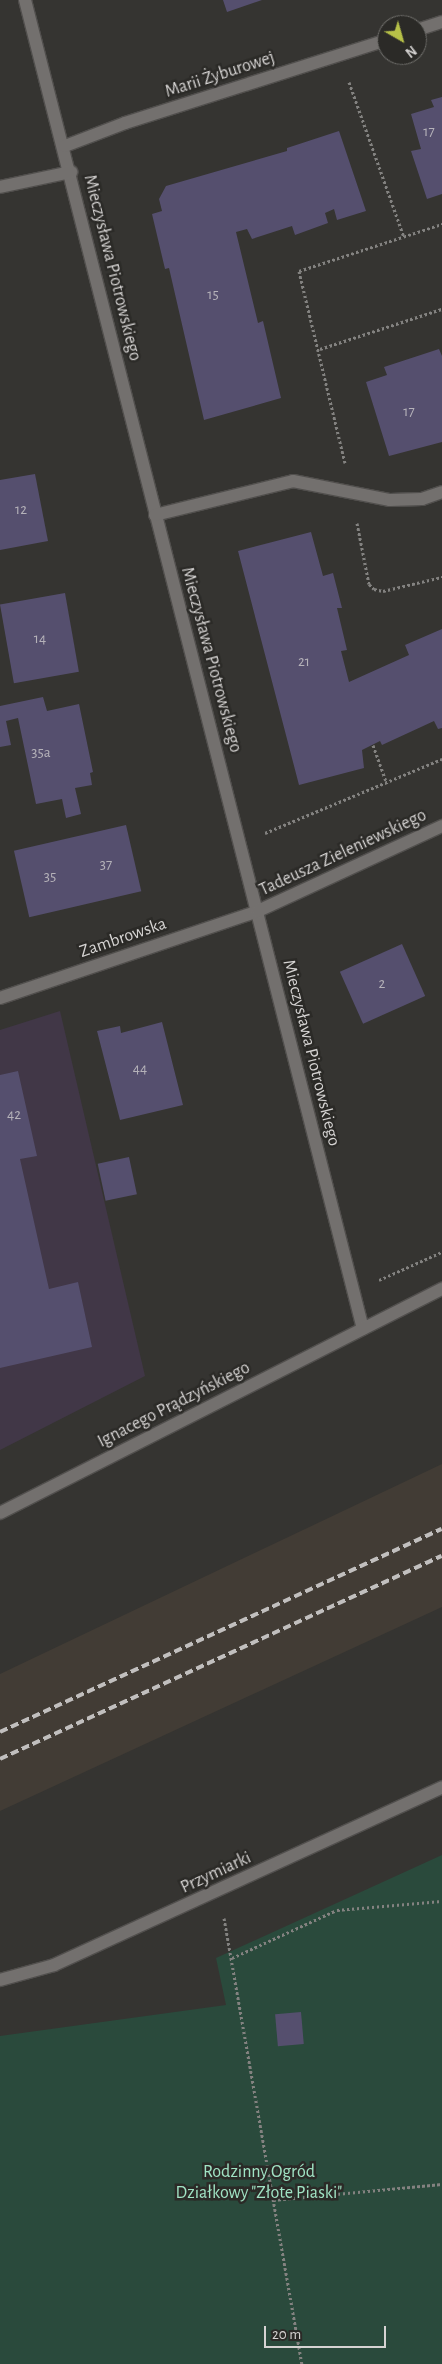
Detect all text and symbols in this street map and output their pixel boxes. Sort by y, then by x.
north arrow [377,15,427,65]
text: N [402,43,419,60]
street label: Marii Żyburowej [162,47,278,103]
house number: 17 [423,123,435,141]
street label: Mieczysława Piotrowskiego [78,173,146,363]
house number: 15 [207,286,219,304]
house number: 17 [403,403,415,421]
house number: 12 [15,501,27,519]
street label: Mieczysława Piotrowskiego [176,565,246,755]
house number: 14 [34,630,46,648]
house number: 21 [298,653,310,671]
house number: 35a [31,744,51,762]
street label: Tadeusza Zieleniewskiego [256,805,430,901]
house number: 37 [100,856,112,874]
house number: 35 [44,868,56,886]
street label: Zambrowska [77,913,169,963]
street label: Mieczysława Piotrowskiego [277,958,345,1148]
house number: 2 [379,975,385,993]
house number: 44 [133,1060,147,1078]
house number: 42 [7,1106,21,1124]
street label: Ignacego Prądzyńskiego [94,1357,254,1453]
street label: Przymiarki [177,1847,255,1899]
park label: Rodzinny Ogród Działkowy "Złote Piaski" [176,2162,342,2204]
scale bar [267,2316,390,2348]
text: 20 m [272,2327,301,2342]

